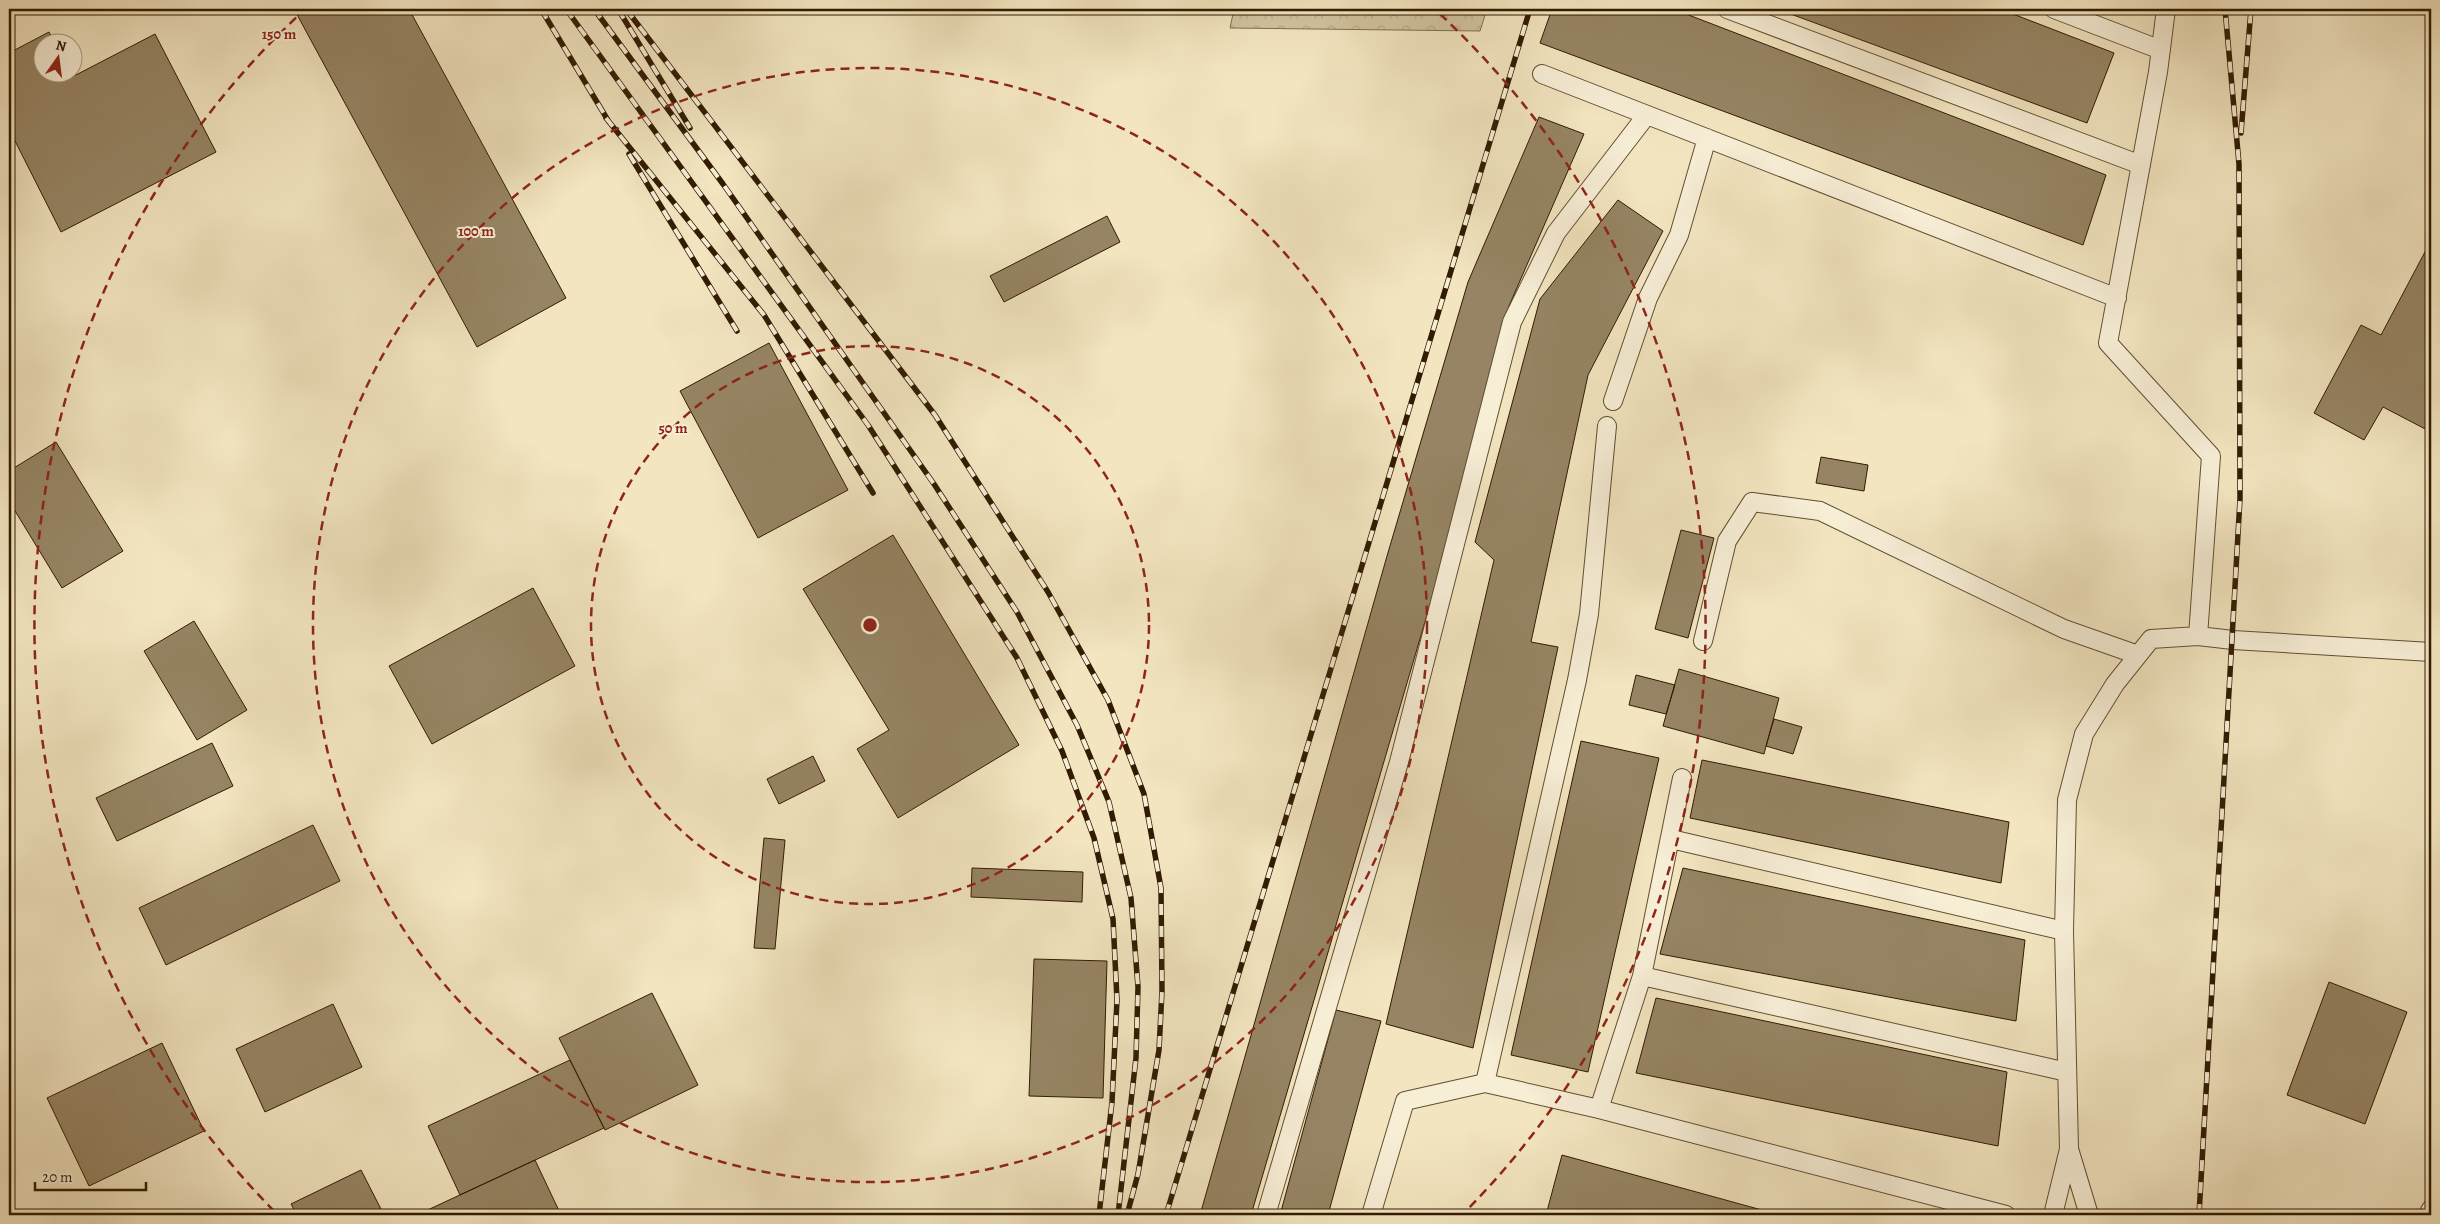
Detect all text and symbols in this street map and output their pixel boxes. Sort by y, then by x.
text: 150 m [262,24,297,44]
north arrow [32,32,82,82]
text: N [54,35,68,56]
text: 100 m [458,221,494,241]
text: 50 m [658,418,688,438]
centre of rings [861,616,879,634]
scale bar [35,1159,146,1191]
text: 20 m [42,1167,73,1187]

